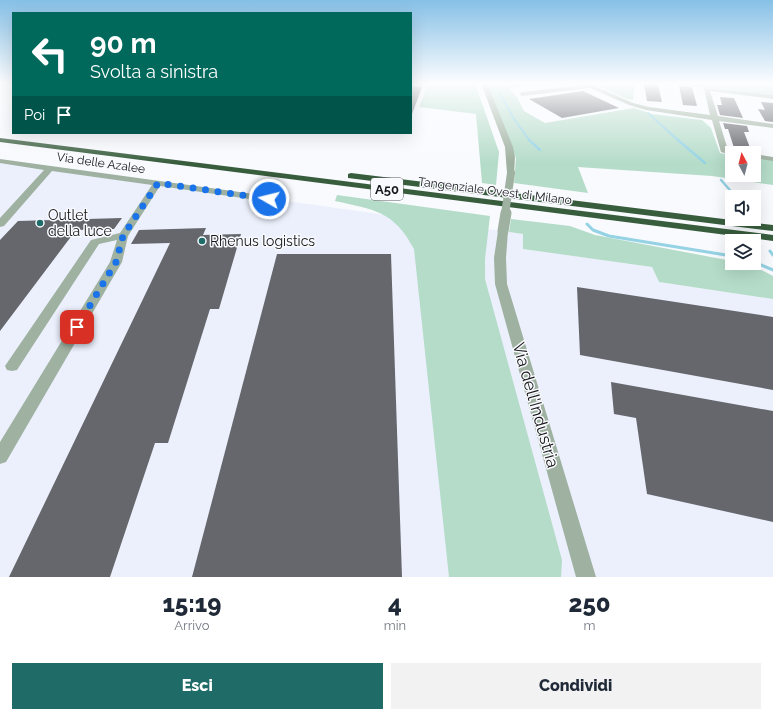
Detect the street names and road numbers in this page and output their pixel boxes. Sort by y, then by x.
street label: Via delle Azalee [56,150,146,176]
street label: Tangenziale Ovest di Milano [417,175,573,207]
road number: A50 [371,178,403,200]
street label: Via dell'Industria [509,340,563,470]

